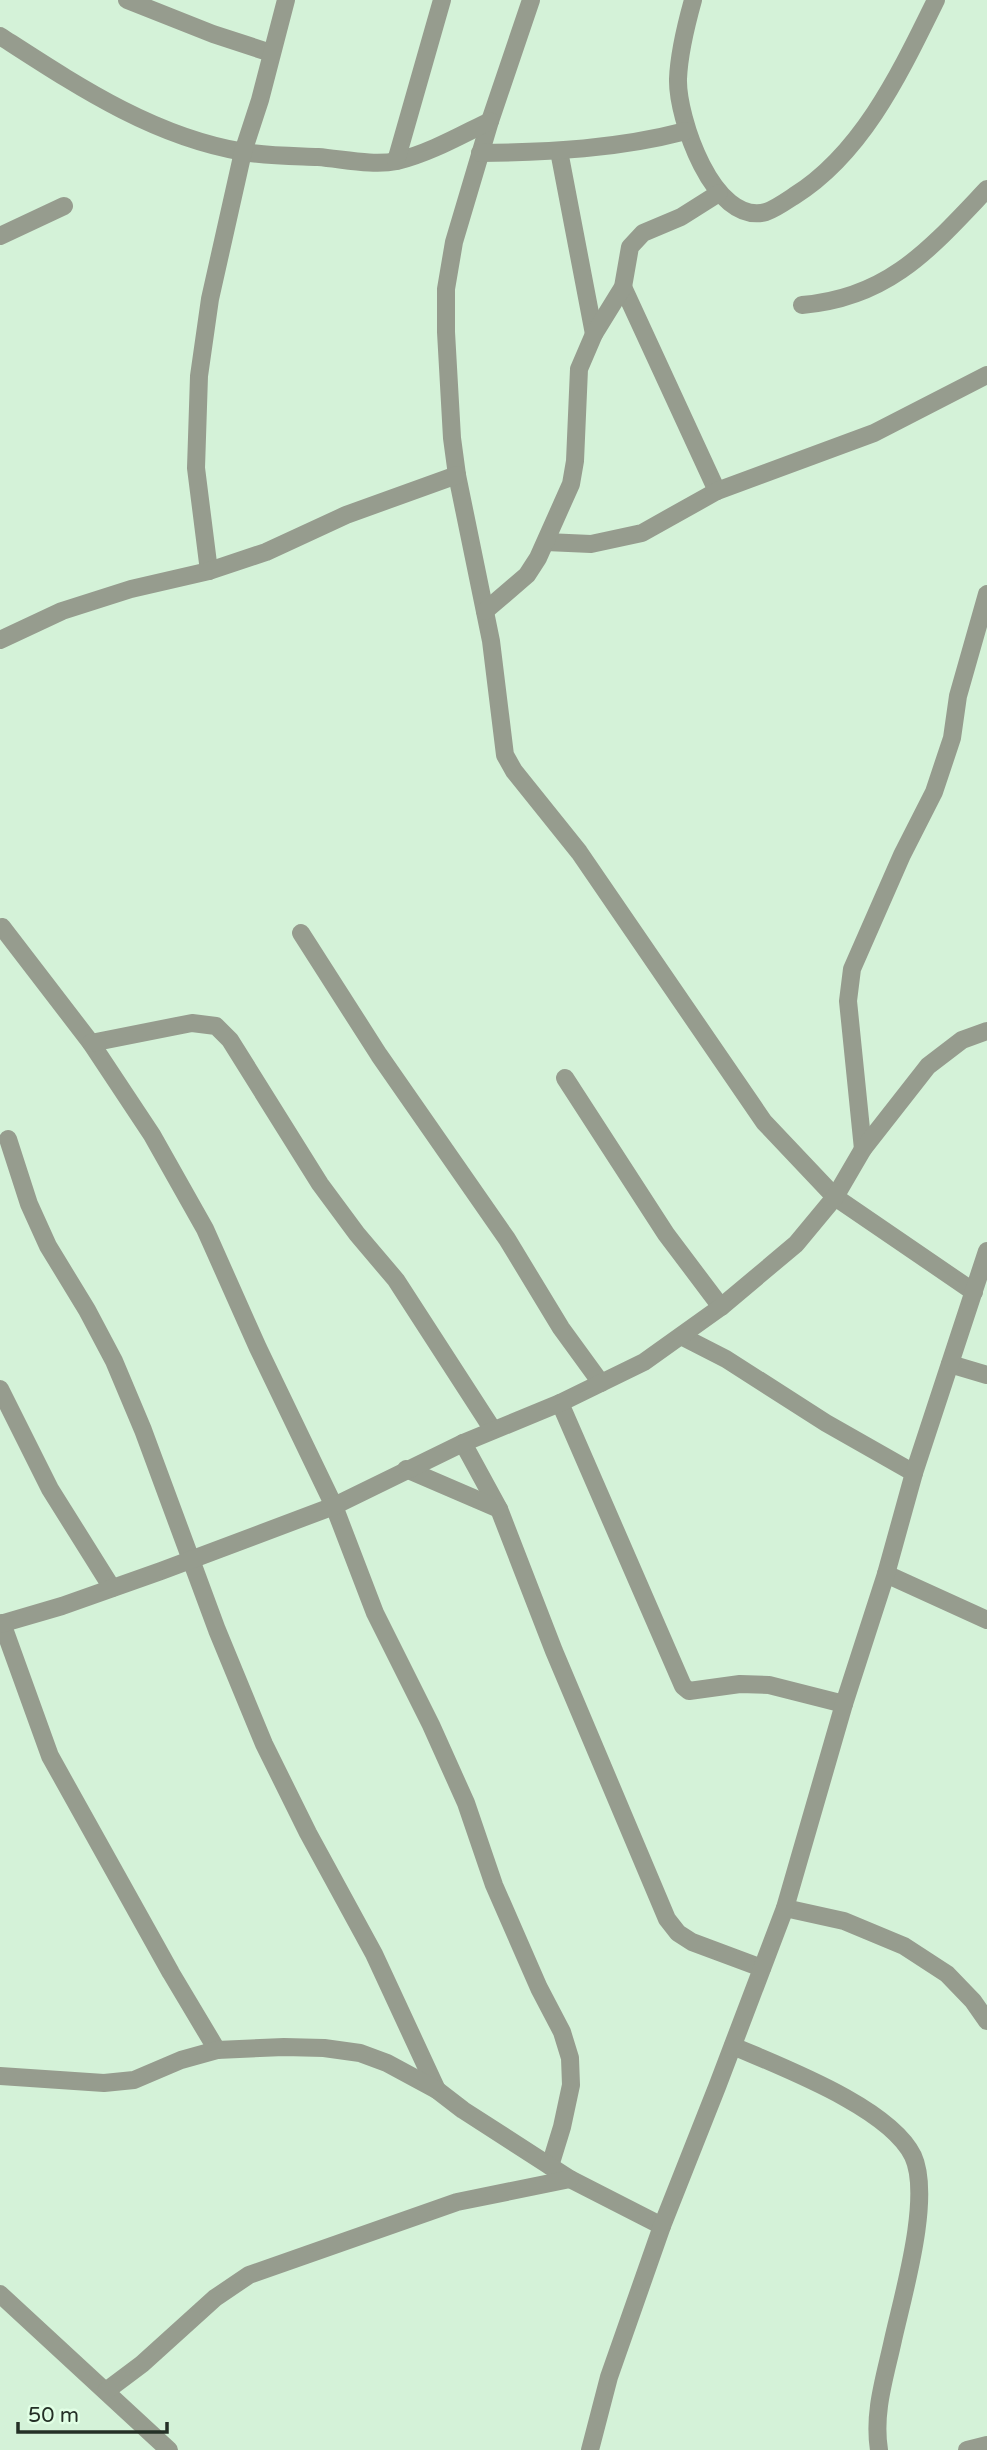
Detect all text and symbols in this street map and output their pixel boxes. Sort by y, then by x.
scale bar [18,2390,166,2434]
text: 50 m [28,2403,79,2428]

